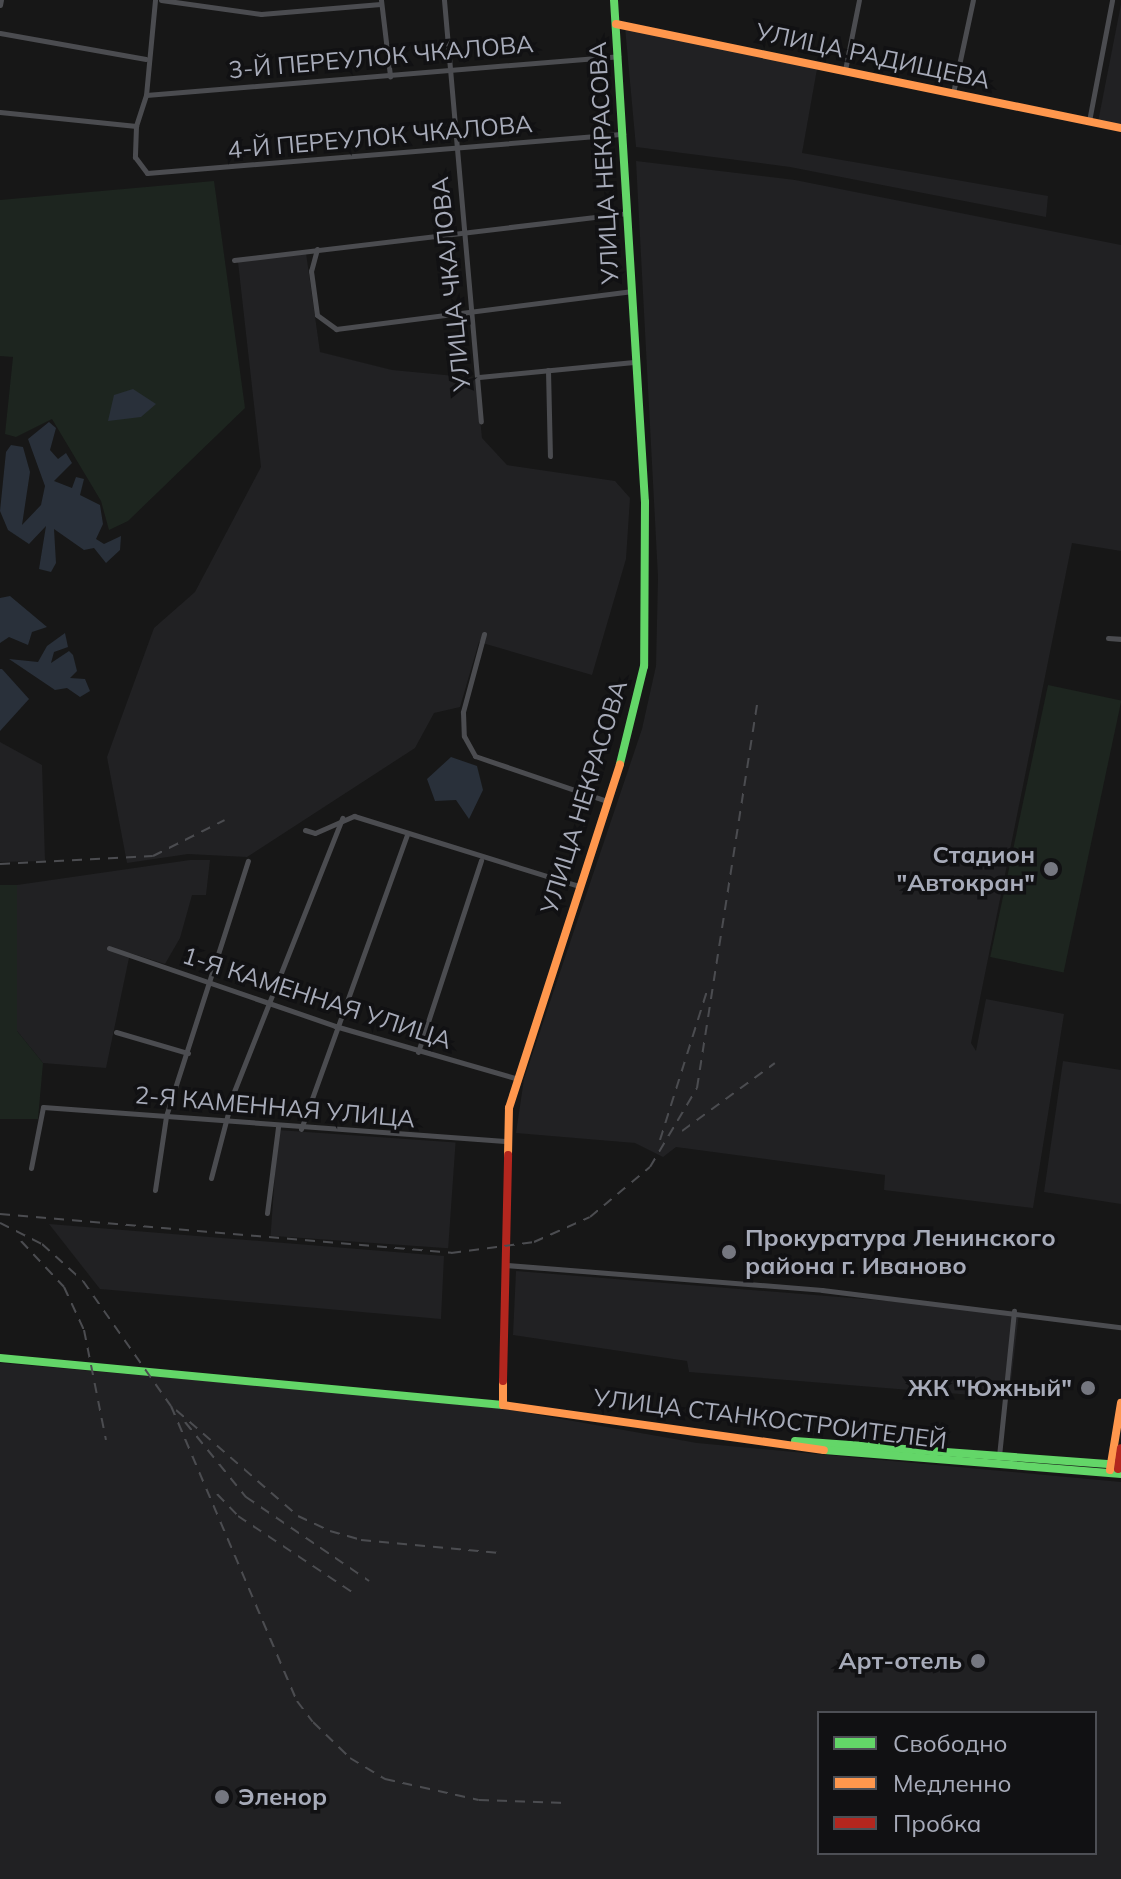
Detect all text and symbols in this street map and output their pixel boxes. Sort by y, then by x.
street label: УЛИЦА РАДИЩЕВА [753,17,993,95]
street label: 3-Й ПЕРЕУЛОК ЧКАЛОВА [227,29,535,85]
street label: УЛИЦА НЕКРАСОВА [583,41,625,285]
street label: 4-Й ПЕРЕУЛОК ЧКАЛОВА [226,109,534,165]
street label: УЛИЦА ЧКАЛОВА [425,175,477,393]
street label: УЛИЦА НЕКРАСОВА [535,677,633,917]
place label: Стадион "Автокран" [896,841,1035,897]
marker: Стадион "Автокран" [1042,860,1060,878]
street label: 1-Я КАМЕННАЯ УЛИЦА [179,941,455,1055]
street label: 2-Я КАМЕННАЯ УЛИЦА [134,1080,416,1134]
place label: Прокуратура Ленинского района г. Иваново [745,1224,1056,1280]
marker: Прокуратура Ленинского района г. Иваново [720,1243,738,1261]
place label: ЖК "Южный" [908,1374,1072,1402]
marker: ЖК "Южный" [1079,1379,1097,1397]
street label: УЛИЦА СТАНКОСТРОИТЕЛЕЙ [592,1383,948,1455]
place label: Арт-отель [839,1647,962,1675]
marker: Арт-отель [969,1652,987,1670]
legend [817,1711,1097,1855]
text: Свободно [893,1728,1008,1758]
text: Медленно [893,1768,1012,1798]
place label: Эленор [238,1783,327,1811]
marker: Эленор [213,1788,231,1806]
text: Пробка [893,1808,981,1838]

